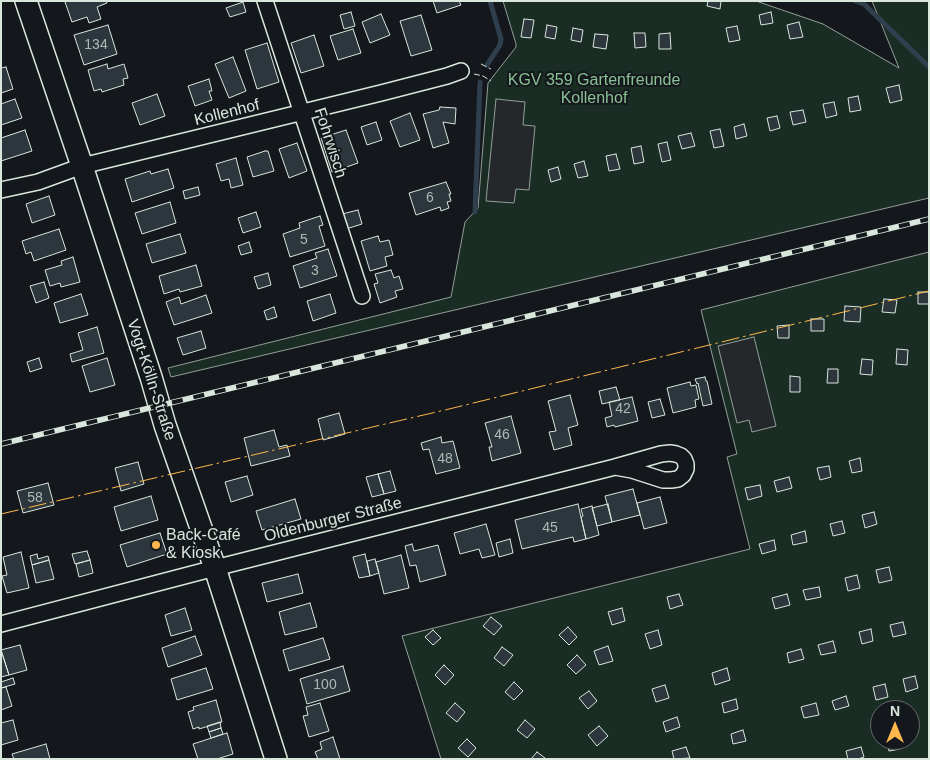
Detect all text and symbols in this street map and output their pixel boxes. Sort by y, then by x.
house number: 134 [84,37,108,53]
park label: KGV 359 Gartenfreunde Kollenhof [508,71,680,109]
street label: Kollenhof [192,96,262,130]
street label: Fohrwisch [310,105,350,181]
house number: 6 [426,190,434,206]
house number: 5 [300,232,308,248]
house number: 3 [311,263,319,279]
street label: Vogt-Kölln-Straße [122,317,180,443]
house number: 42 [615,401,631,417]
house number: 46 [494,427,510,443]
house number: 48 [437,451,453,467]
house number: 58 [27,490,43,506]
street label: Oldenburger Straße [262,494,404,546]
house number: 45 [542,520,558,536]
place label: Back-Café & Kiosk [166,526,241,564]
marker: Back-Café & Kiosk [150,539,162,551]
house number: 100 [313,677,337,693]
north arrow [870,700,920,750]
text: N [890,703,900,719]

